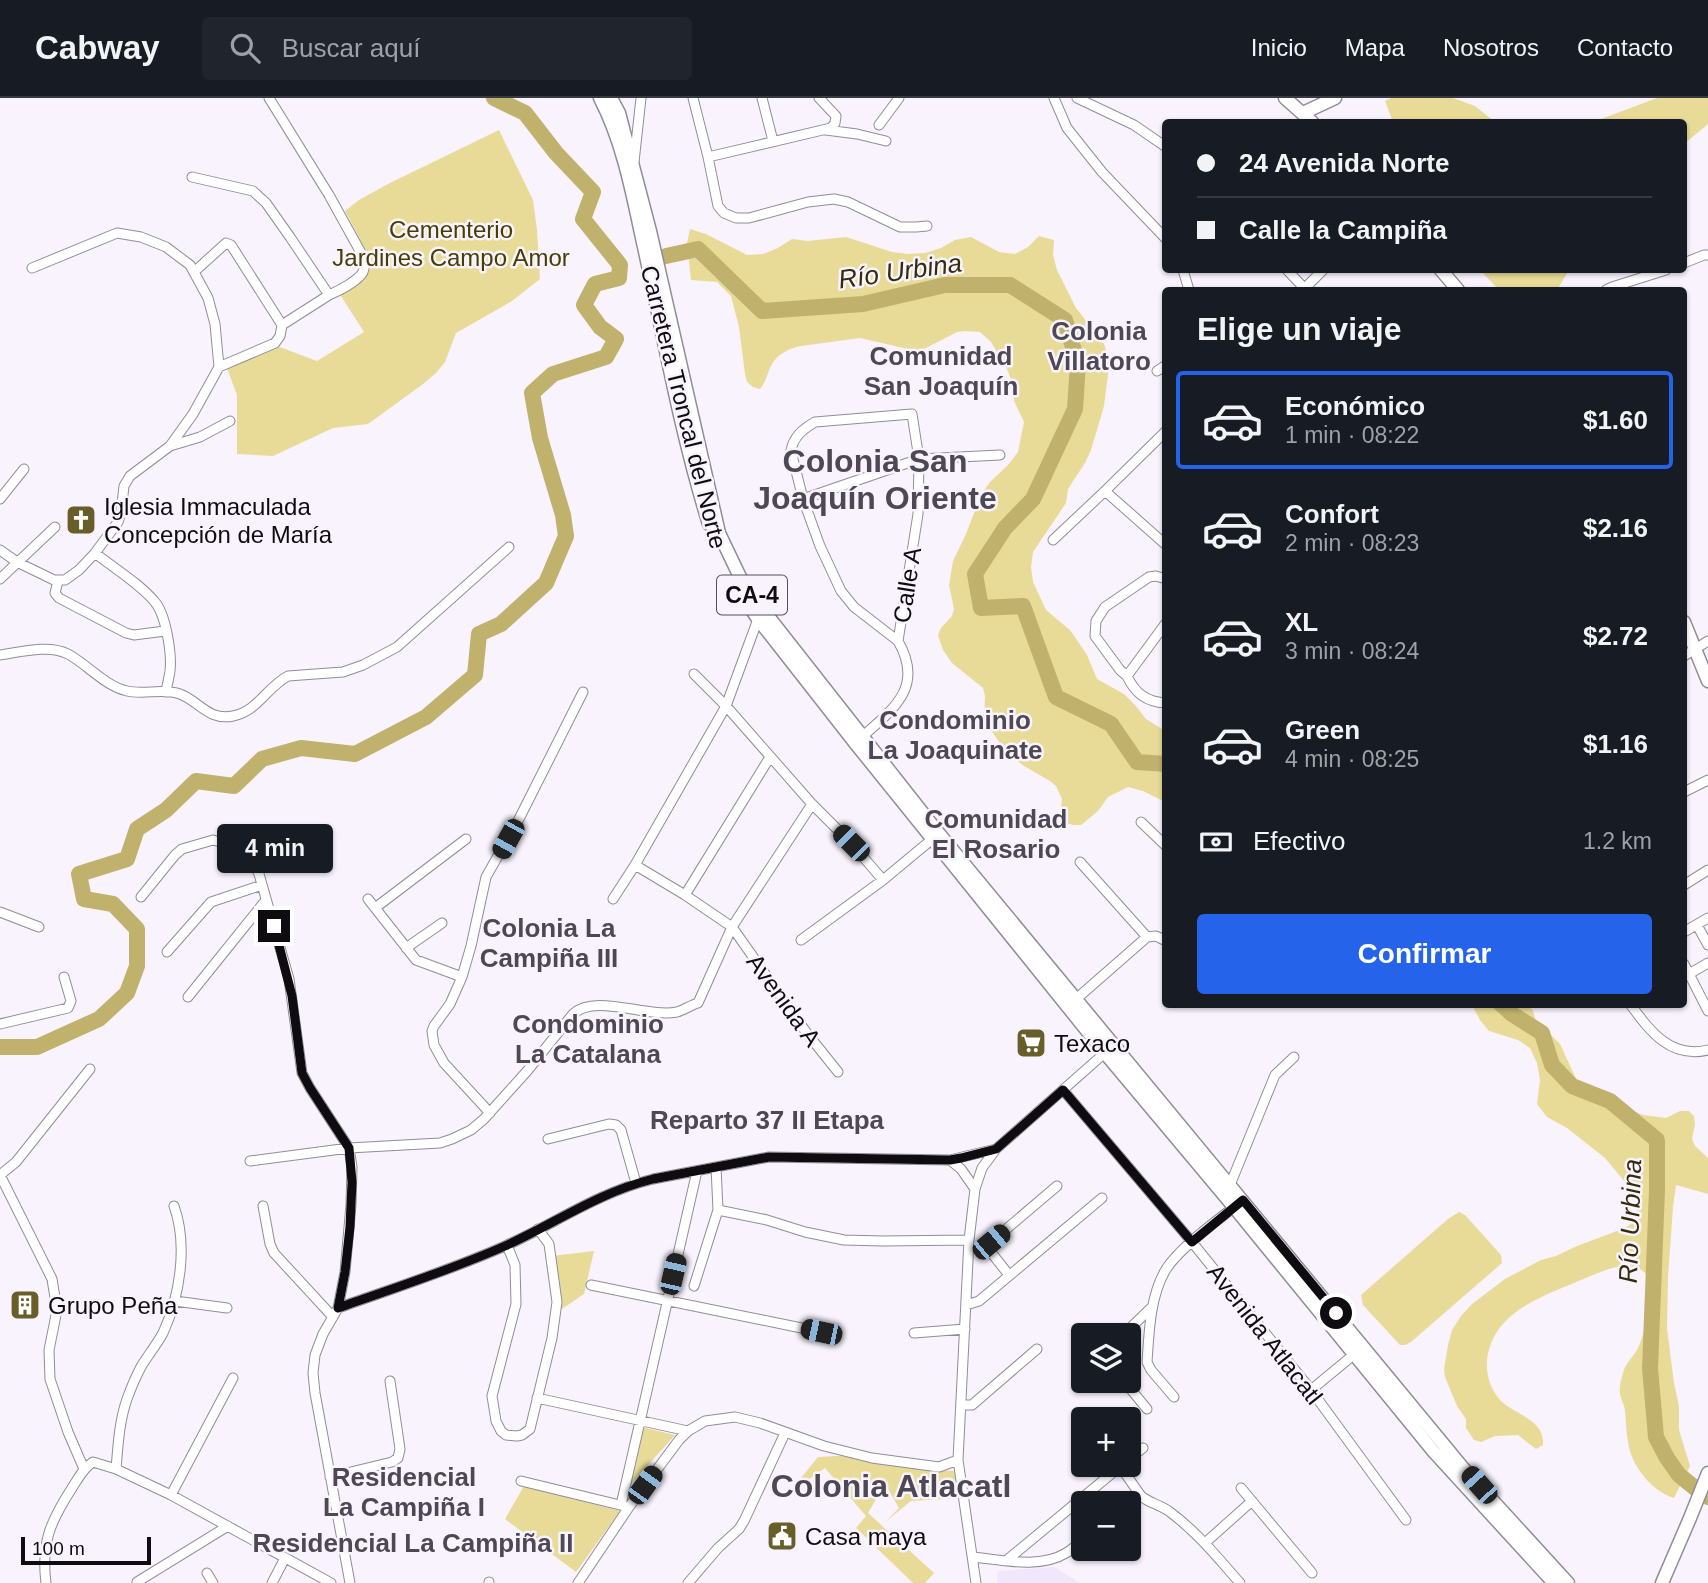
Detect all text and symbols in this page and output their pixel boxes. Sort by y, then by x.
search box [202,17,692,80]
text: Cabway [35,29,160,66]
icon: search [226,29,264,67]
text: Buscar aquí [282,33,420,63]
text: Inicio [1251,34,1307,61]
text: Mapa [1345,34,1405,61]
text: Nosotros [1443,34,1539,61]
text: Contacto [1577,34,1673,61]
text: 24 Avenida Norte [1239,148,1449,178]
text: Calle la Campiña [1239,215,1447,245]
park label: Cementerio Jardines Campo Amor [332,216,570,271]
water label: Río Urbina [836,247,964,295]
street label: Carretera Troncal del Norte [636,263,732,551]
text: Elige un viaje [1197,311,1402,347]
district label: Colonia Villatoro [1047,316,1151,376]
district label: Comunidad San Joaquín [864,341,1018,401]
icon: car [1201,389,1264,452]
text: Económico [1285,391,1425,421]
text: $1.60 [1583,405,1648,435]
text: 1 min · 08:22 [1285,422,1419,448]
district label: Colonia San Joaquín Oriente [753,443,997,516]
place label: Iglesia Immaculada Concepción de María [104,493,333,548]
icon: car [1201,497,1264,560]
text: Confort [1285,499,1379,529]
church icon: Iglesia Immaculada Concepción de María [64,503,98,537]
text: $2.16 [1583,513,1648,543]
text: 2 min · 08:23 [1285,530,1419,556]
street label: Calle A [888,545,926,625]
road number: CA-4 [717,575,787,614]
icon: car [1201,605,1264,668]
text: XL [1285,607,1318,637]
text: $2.72 [1583,621,1648,651]
text: 3 min · 08:24 [1285,638,1419,664]
district label: Condominio La Joaquinate [868,705,1042,765]
icon: car [1201,713,1264,776]
text: Green [1285,715,1360,745]
text: $1.16 [1583,729,1648,759]
text: 4 min · 08:25 [1285,746,1419,772]
district label: Comunidad El Rosario [925,804,1068,864]
car [489,816,528,862]
car [829,821,874,865]
icon: cash [1197,823,1235,861]
callout: 4 min [216,824,332,874]
text: Efectivo [1253,826,1346,856]
text: 1.2 km [1583,828,1652,854]
text: 4 min [245,835,305,861]
route end [258,910,290,942]
district label: Colonia La Campiña III [480,913,618,973]
button: Confirmar [1197,914,1652,994]
street label: Avenida A [741,949,827,1051]
district label: Condominio La Catalana [512,1009,664,1069]
supermarket icon: Texaco [1014,1026,1048,1060]
place label: Texaco [1054,1030,1130,1057]
district label: Reparto 37 II Etapa [650,1105,885,1135]
water label: Río Urbina [1613,1158,1647,1284]
car [969,1220,1014,1264]
car [659,1251,688,1297]
street label: Avenida Atlacatl [1202,1259,1328,1409]
building icon: Grupo Peña [8,1288,42,1322]
place label: Grupo Peña [48,1292,178,1319]
route start [1320,1297,1352,1329]
car [799,1317,844,1347]
map controls [1071,1323,1141,1561]
button: layers [1071,1323,1141,1393]
button: + [1071,1407,1141,1477]
district label: Residencial La Campiña I [323,1462,485,1522]
car [625,1462,666,1508]
car [1458,1462,1501,1508]
district label: Colonia Atlacatl [771,1468,1011,1504]
button: − [1071,1491,1141,1561]
public building icon: Casa maya [765,1519,799,1553]
place label: Casa maya [805,1523,927,1550]
district label: Residencial La Campiña II [253,1528,573,1558]
scale bar [21,1534,150,1566]
text: 100 m [32,1538,85,1559]

